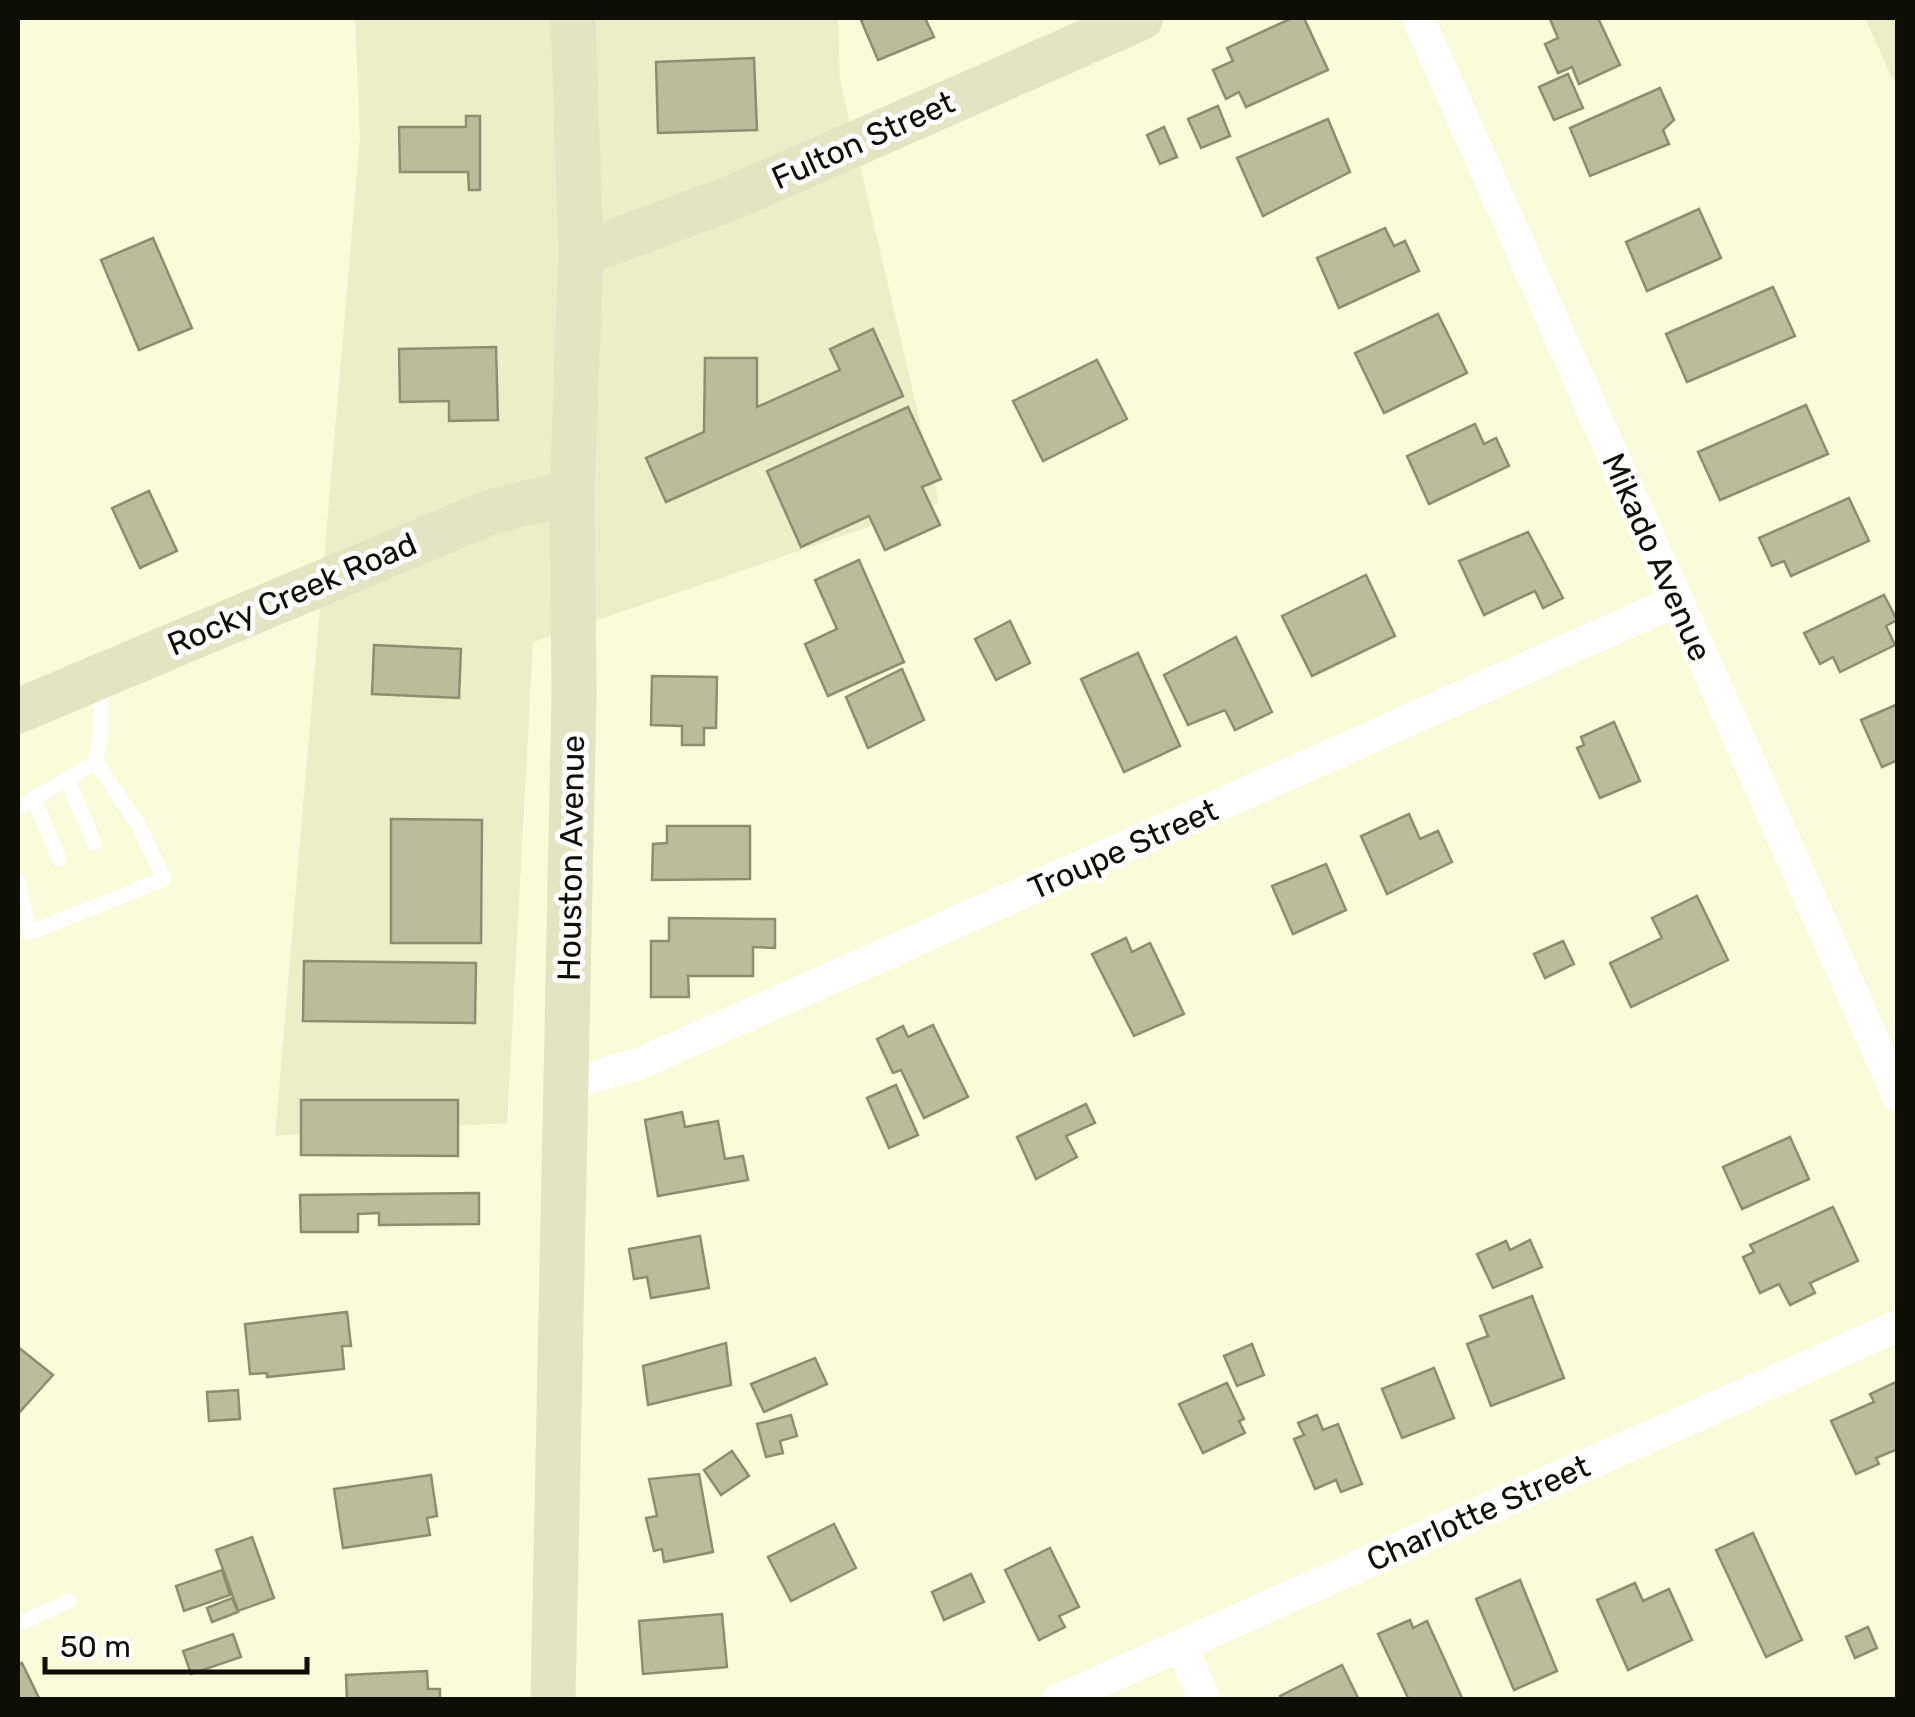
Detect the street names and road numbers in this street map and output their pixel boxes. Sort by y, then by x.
street label: Fulton Street [766,83,960,197]
street label: Mikado Avenue [1594,447,1720,667]
street label: Rocky Creek Road [162,524,422,664]
street label: Houston Avenue [550,735,592,981]
street label: Troupe Street [1023,790,1223,908]
street label: Charlotte Street [1361,1447,1595,1579]

